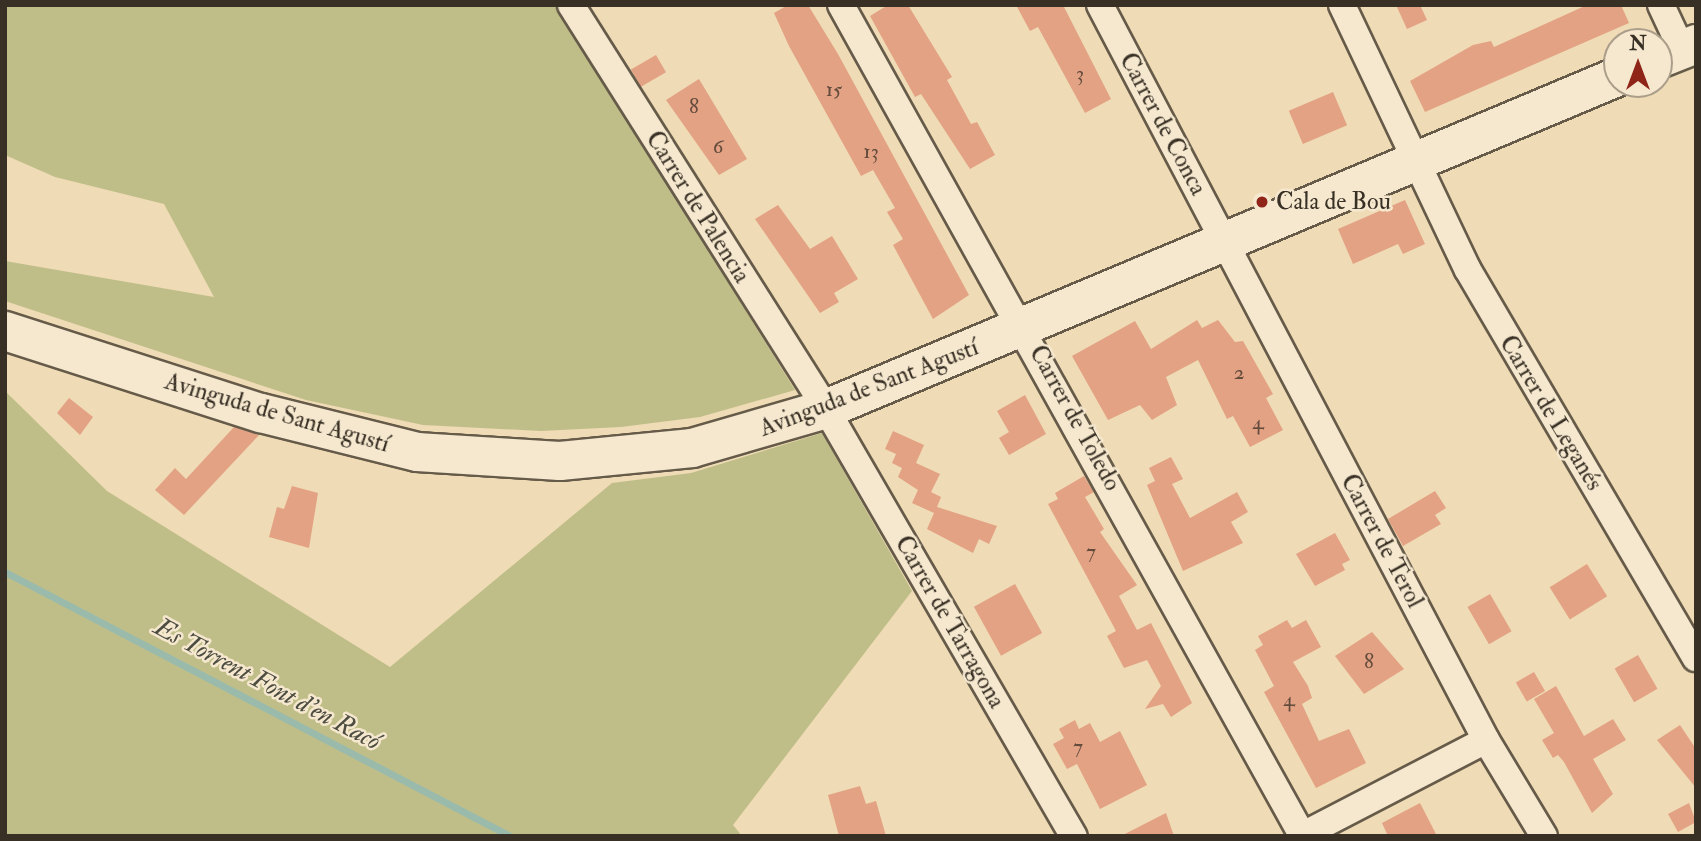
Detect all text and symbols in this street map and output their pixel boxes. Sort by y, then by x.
north arrow [1603,28,1673,98]
text: N [1629,32,1647,56]
street label: Carrer de Conca [1113,48,1213,200]
house number: 3 [1076,61,1084,87]
house number: 15 [826,77,842,103]
house number: 8 [689,94,699,120]
street label: Carrer de Palencia [640,126,756,288]
house number: 6 [713,134,723,160]
house number: 13 [863,139,879,165]
place label: Cala de Bou [1276,188,1391,216]
marker: Cala de Bou [1254,194,1270,210]
street label: Carrer de Leganés [1493,330,1609,496]
street label: Avinguda de Sant Agustí [755,333,983,443]
street label: Carrer de Toledo [1023,340,1127,496]
house number: 2 [1234,360,1244,386]
street label: Avinguda de Sant Agustí [161,367,393,459]
house number: 4 [1252,410,1264,436]
street label: Carrer de Terol [1335,469,1429,613]
street label: Carrer de Tarragona [889,531,1011,713]
house number: 7 [1086,539,1096,565]
water label: Es Torrent Font d'en Racó [149,612,385,758]
house number: 8 [1364,649,1374,675]
house number: 4 [1283,687,1295,713]
house number: 7 [1073,734,1083,760]

